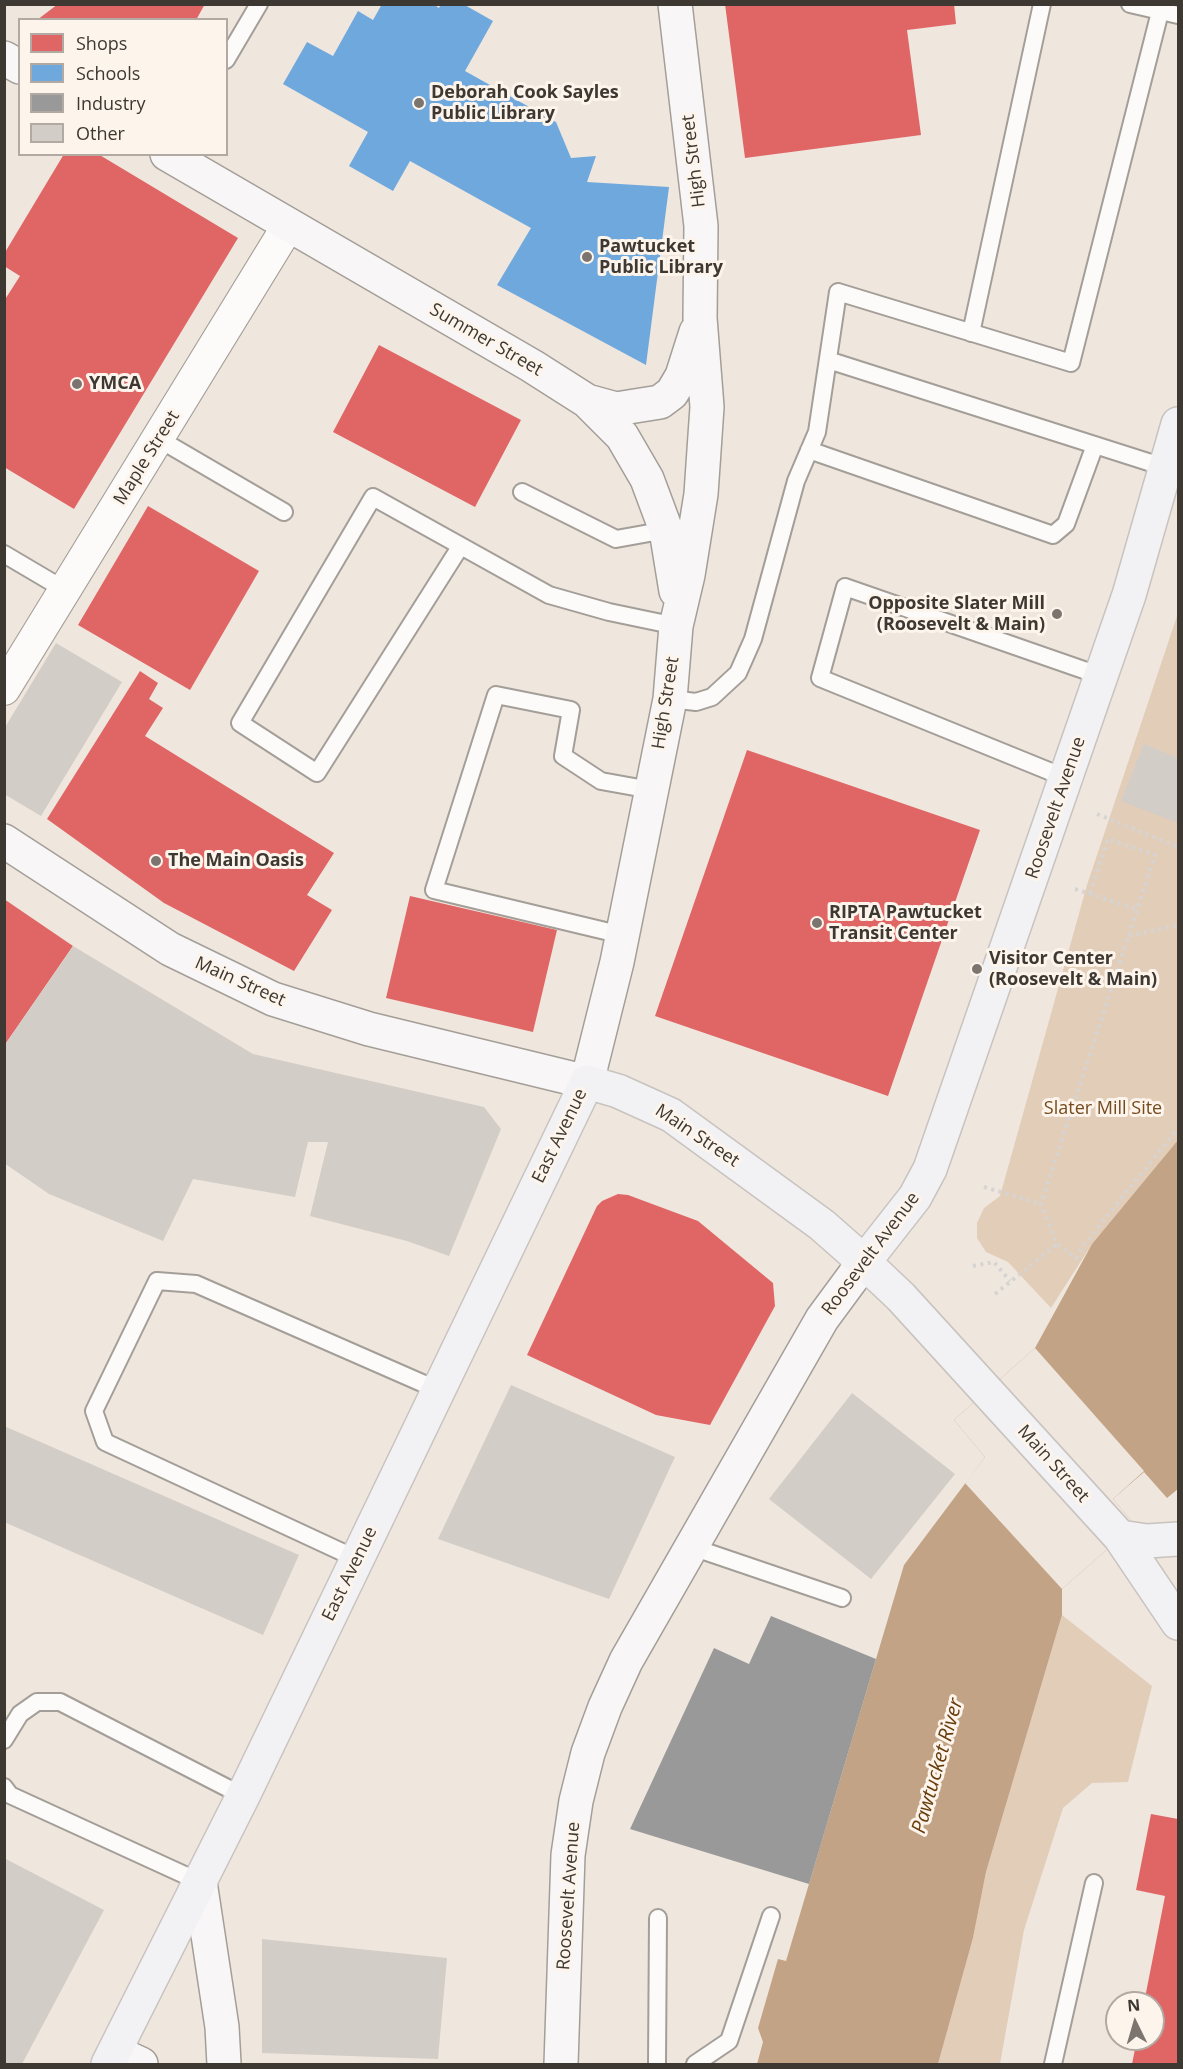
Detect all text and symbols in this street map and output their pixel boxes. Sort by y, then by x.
legend [18,18,228,156]
text: Shops [76,31,127,55]
text: Schools [76,61,140,85]
place label: Deborah Cook Sayles Public Library [431,82,619,124]
text: Industry [76,91,146,115]
marker: Deborah Cook Sayles Public Library [412,96,426,110]
street label: High Street [678,113,710,209]
text: Other [76,121,125,145]
place label: Pawtucket Public Library [599,236,723,278]
marker: Pawtucket Public Library [580,250,594,264]
street label: Summer Street [426,299,546,381]
place label: YMCA [89,373,141,395]
marker: YMCA [70,377,84,391]
street label: Maple Street [110,407,184,509]
place label: Opposite Slater Mill (Roosevelt & Main) [868,593,1045,636]
marker: Opposite Slater Mill (Roosevelt & Main) [1050,607,1064,621]
street label: High Street [648,655,684,751]
street label: Roosevelt Avenue [1022,734,1090,882]
place label: The Main Oasis [168,850,304,872]
marker: The Main Oasis [149,854,163,868]
place label: RIPTA Pawtucket Transit Center [829,902,982,944]
marker: RIPTA Pawtucket Transit Center [810,916,824,930]
place label: Visitor Center (Roosevelt & Main) [989,948,1157,990]
street label: Main Street [191,952,289,1012]
marker: Visitor Center (Roosevelt & Main) [970,962,984,976]
street label: East Avenue [528,1085,592,1187]
park label: Slater Mill Site [1044,1098,1162,1120]
street label: Main Street [651,1100,743,1172]
street label: Roosevelt Avenue [818,1188,924,1320]
street label: Main Street [1013,1421,1093,1507]
street label: East Avenue [318,1523,382,1625]
water label: Pawtucket River [907,1696,969,1836]
street label: Roosevelt Avenue [553,1821,585,1971]
north arrow [1105,1991,1165,2051]
text: N [1126,1994,1141,2017]

